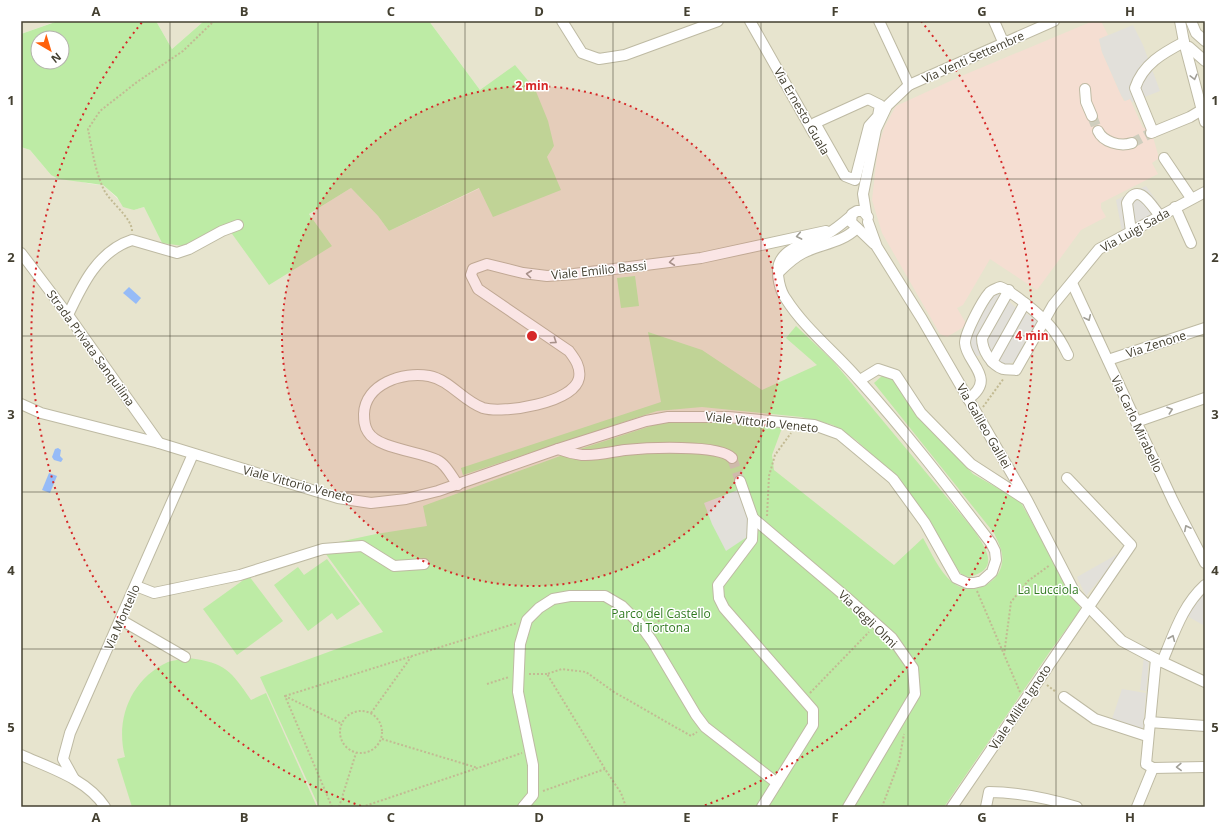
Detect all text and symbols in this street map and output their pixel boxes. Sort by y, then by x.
text: A [92,2,101,20]
text: B [240,2,249,20]
text: C [387,2,395,20]
text: D [534,2,544,20]
text: E [683,2,691,20]
text: F [831,2,839,20]
text: G [977,2,987,20]
text: H [1125,2,1135,20]
street label: Via Venti Settembre [919,27,1027,87]
north arrow [30,30,70,70]
text: N [48,50,65,67]
street label: Via Ernesto Guala [770,64,834,158]
one-way arrow [1189,74,1197,80]
text: 2 min [515,77,549,94]
text: 1 [7,91,15,109]
text: 1 [1211,91,1219,109]
street label: Via Luigi Sada [1097,204,1173,256]
one-way arrow [796,231,802,239]
text: 2 [7,248,15,266]
text: 2 [1211,248,1219,266]
street label: Viale Emilio Bassi [550,257,648,283]
one-way arrow [669,257,675,266]
one-way arrow [526,270,532,279]
street label: Strada Privata Sanquilina [43,286,139,410]
one-way arrow [1083,314,1091,322]
street label: Via Zenone [1124,326,1188,362]
text: 4 min [1015,327,1049,344]
centre of rings [525,329,539,343]
one-way arrow [550,336,557,343]
street label: Via Carlo Mirabello [1107,373,1167,475]
street label: Via Galileo Galilei [953,380,1015,472]
text: 3 [7,405,15,423]
text: 3 [1211,405,1219,423]
one-way arrow [1167,406,1174,415]
street label: Viale Vittorio Veneto [705,408,819,436]
street label: Viale Vittorio Veneto [241,461,355,507]
one-way arrow [1184,525,1192,533]
text: 4 [7,561,15,579]
text: 4 [1211,561,1219,579]
park label: La Lucciola [1017,581,1079,598]
street label: Via Montello [100,582,144,652]
street label: Via degli Olmi [835,586,901,652]
park label: Parco del Castello di Tortona [611,605,711,636]
one-way arrow [1167,635,1175,642]
street label: Viale Milite Ignoto [985,661,1055,753]
text: 5 [7,718,15,736]
text: 5 [1211,718,1219,736]
one-way arrow [1176,763,1182,771]
text: A [92,808,101,826]
text: B [240,808,249,826]
text: C [387,808,395,826]
text: D [534,808,544,826]
text: E [683,808,691,826]
text: F [831,808,839,826]
text: G [977,808,987,826]
text: H [1125,808,1135,826]

